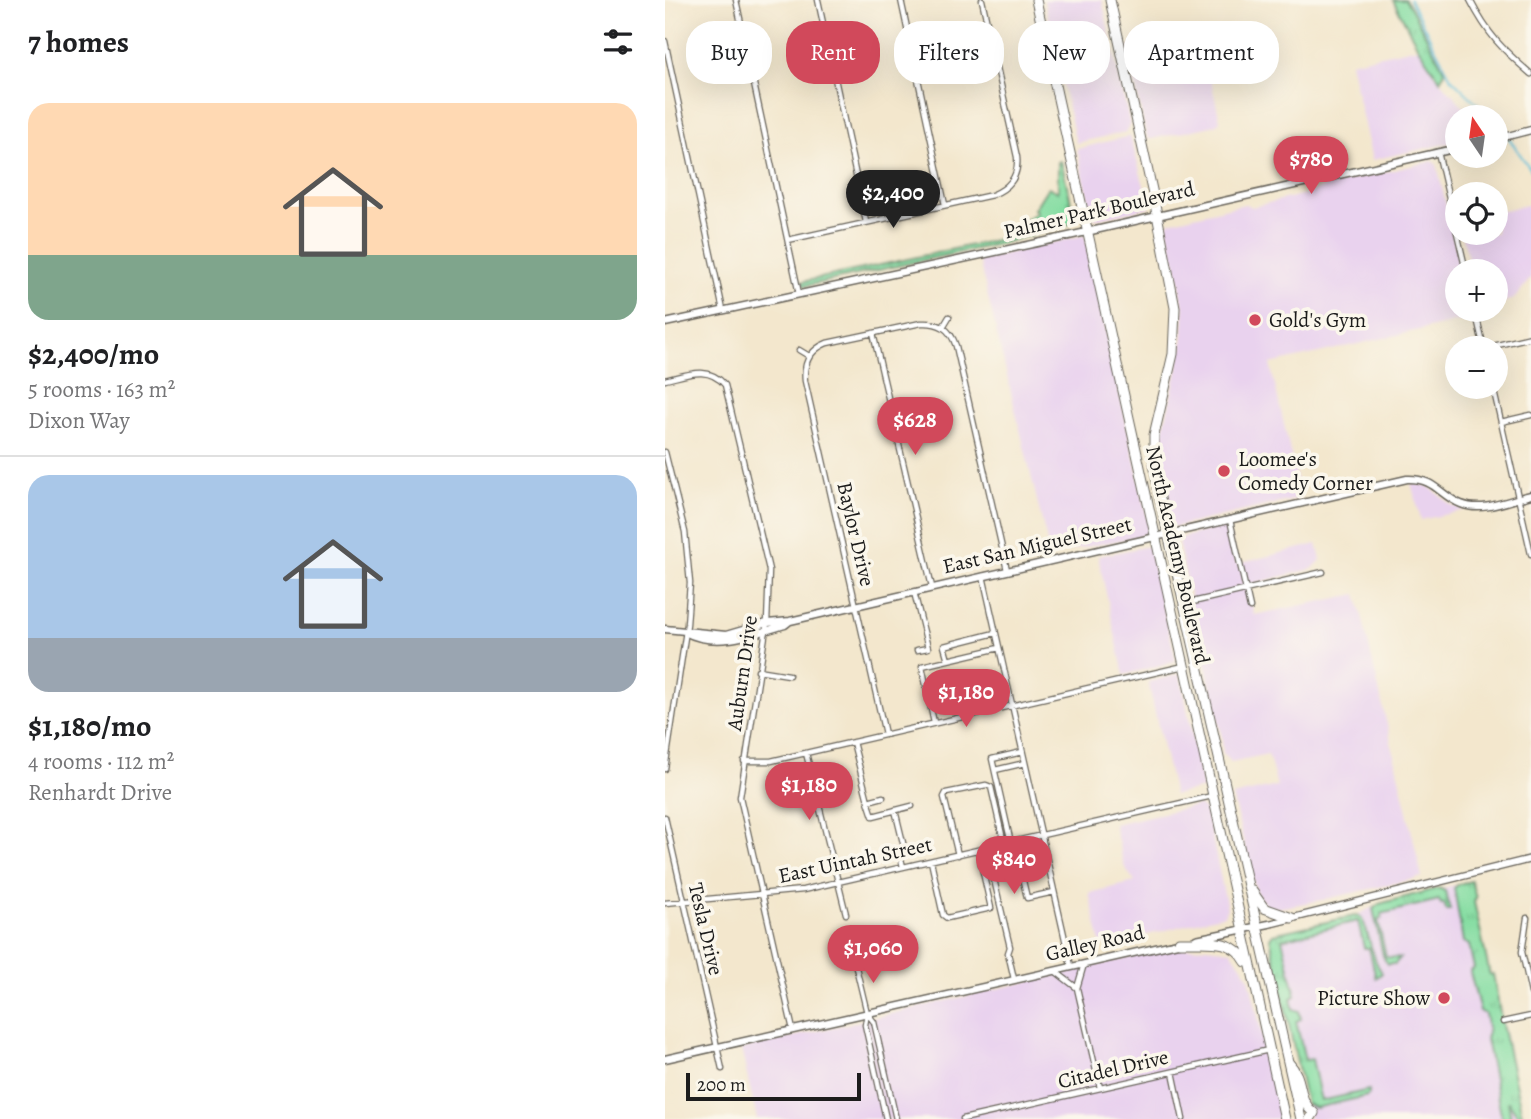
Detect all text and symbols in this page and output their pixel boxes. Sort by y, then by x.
chip: Buy [686,21,772,84]
chip: Rent [786,21,880,84]
chip: Filters [894,21,1004,84]
chip: New [1018,21,1110,84]
chip: Apartment [1124,21,1279,84]
text: 7 homes [28,22,129,62]
icon: filters [599,23,637,61]
north arrow [1445,105,1509,168]
map controls [1445,105,1508,399]
pin: $780 [1270,136,1352,196]
text: $780 [1289,143,1333,174]
icon: home [270,149,396,275]
pin: $2,400 [836,170,950,230]
street label: Palmer Park Boulevard [1001,174,1198,246]
text: $2,400 [862,177,924,208]
button: locate [1445,182,1508,245]
button: + [1445,259,1508,322]
place label: Gold's Gym [1269,306,1366,334]
marker: Gold's Gym [1247,312,1263,328]
text: $2,400/mo [28,334,159,374]
button: − [1445,336,1508,399]
text: 5 rooms · 163 m² [28,374,175,405]
pin: $628 [874,398,956,457]
text: $628 [893,404,937,435]
text: Dixon Way [28,405,130,436]
street label: North Academy Boulevard [1139,443,1217,668]
place label: Loomee's Comedy Corner [1238,445,1373,497]
marker: Loomee's Comedy Corner [1216,463,1232,479]
street label: Baylor Drive [830,479,882,589]
street label: East San Miguel Street [940,510,1134,580]
icon: home [270,521,396,647]
street label: Auburn Drive [720,614,764,733]
pin: $1,180 [909,670,1023,729]
text: $1,180 [938,676,994,707]
text: $1,180/mo [28,706,152,746]
text: 4 rooms · 112 m² [28,746,174,777]
pin: $1,180 [752,762,866,822]
text: $1,180 [781,769,837,800]
text: Renhardt Drive [28,777,172,808]
street label: East Uintah Street [776,830,934,890]
pin: $840 [973,836,1055,896]
text: $840 [992,843,1036,874]
street label: Tesla Drive [682,880,730,978]
street label: Galley Road [1043,918,1148,968]
pin: $1,060 [816,926,930,985]
text: $1,060 [843,932,903,963]
place label: Picture Show [1317,984,1430,1012]
marker: Picture Show [1436,990,1452,1006]
street label: Citadel Drive [1055,1043,1171,1095]
scale bar [686,1070,861,1102]
text: 200 m [697,1072,746,1098]

